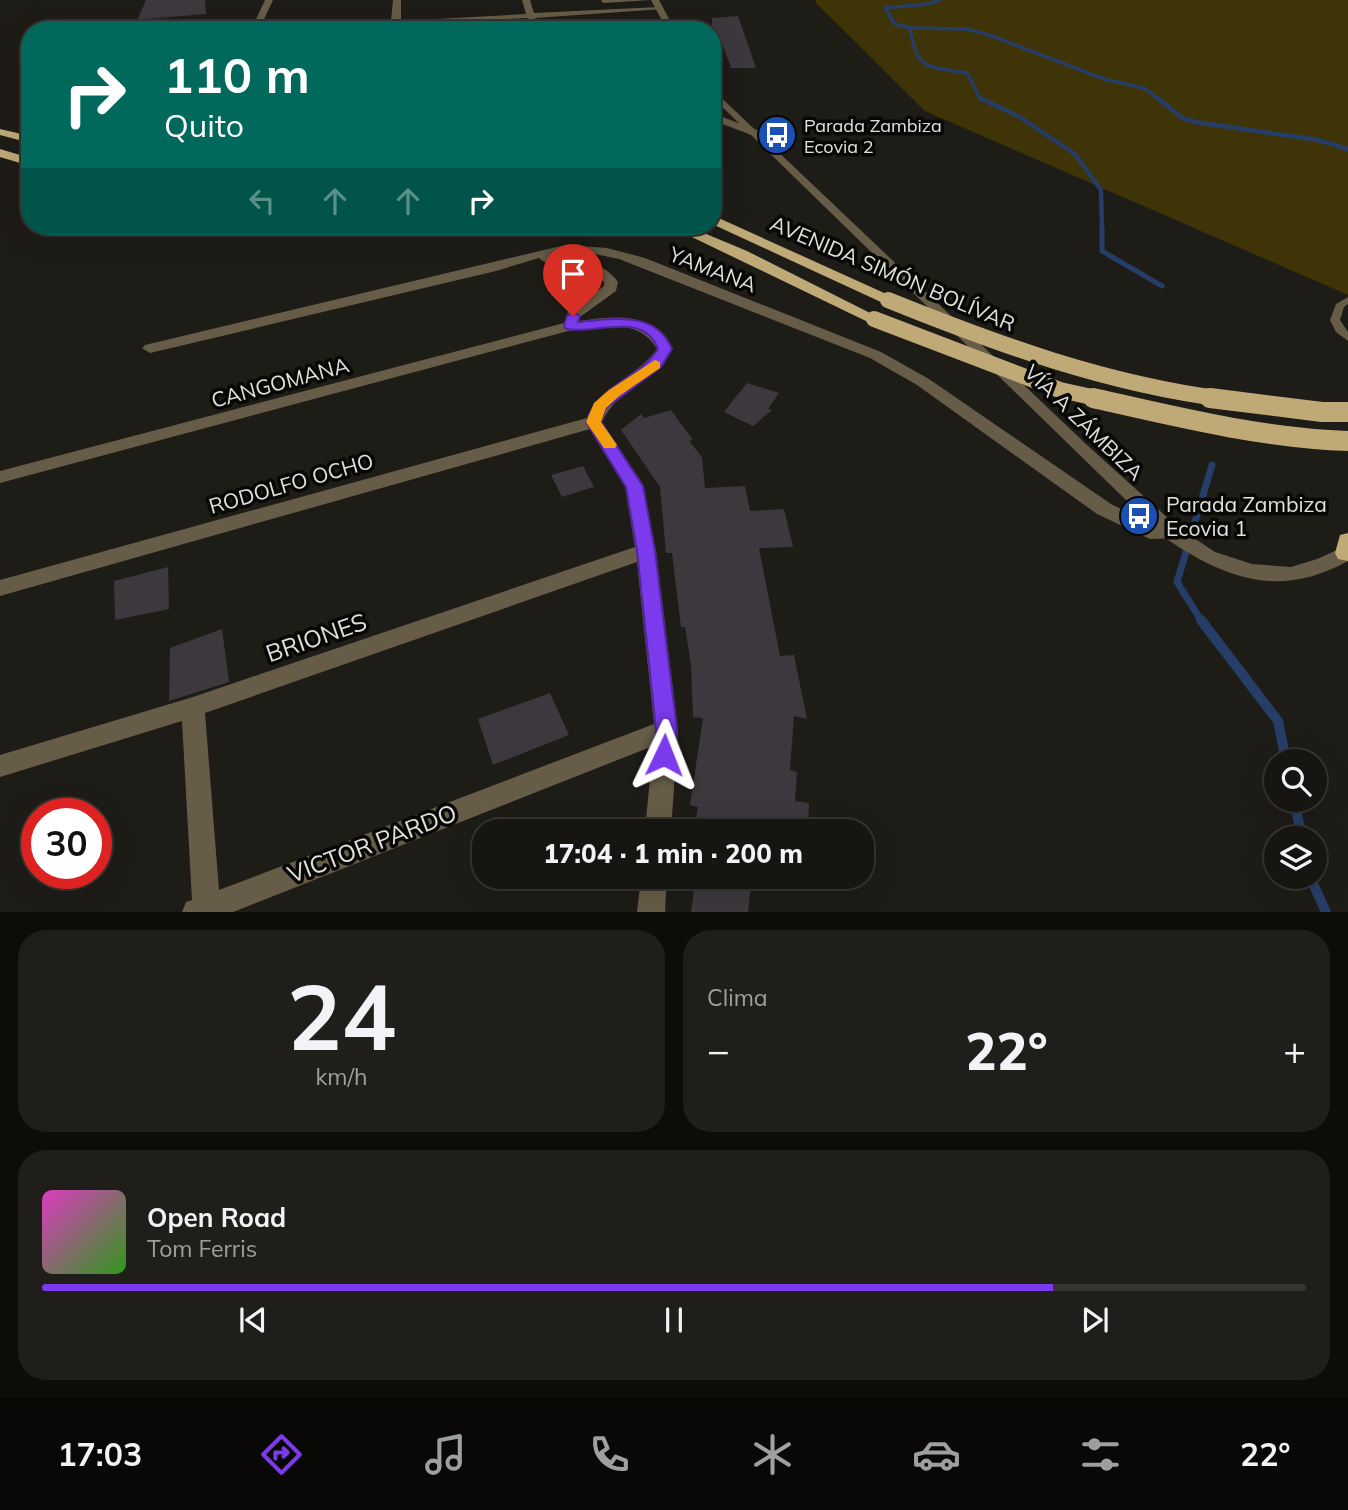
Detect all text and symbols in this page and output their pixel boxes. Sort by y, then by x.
text: 110 m [164,44,310,105]
icon: right [49,49,140,140]
text: Quito [164,105,244,145]
bus stop icon: Parada Zambiza Ecovia 2 [756,114,798,156]
place label: Parada Zambiza Ecovia 2 [804,114,942,158]
icon: left [243,182,281,220]
icon: ahead [316,182,354,220]
icon: ahead [389,182,427,220]
icon: right [462,182,500,220]
street label: AVENIDA SIMÓN BOLÍVAR [767,210,1019,336]
street label: YAMANA [665,240,761,298]
pin [543,244,603,316]
icon: arrive [554,255,592,293]
street label: CANGOMANA [208,351,352,413]
street label: VÍA A ZÁMBIZA [1019,359,1149,486]
street label: RODOLFO OCHO [206,447,376,519]
place label: Parada Zambiza Ecovia 1 [1166,491,1327,541]
bus stop icon: Parada Zambiza Ecovia 1 [1118,495,1160,537]
street label: BRIONES [262,606,370,668]
position arrow [627,718,701,792]
map controls [1264,749,1327,889]
button: search [1264,749,1327,812]
street label: VICTOR PARDO [283,797,461,889]
speed limit sign: 30 [21,798,112,889]
button: layers [1264,826,1327,889]
text: 17:04 · 1 min · 200 m [543,837,803,870]
text: 24 [287,959,396,1073]
text: Clima [707,983,768,1012]
text: 22° [965,1018,1048,1083]
text: − [707,1026,730,1074]
text: + [1283,1026,1306,1074]
text: km/h [315,1062,368,1091]
text: Open Road [147,1201,286,1234]
text: Tom Ferris [147,1234,257,1263]
icon: previous [234,1301,272,1339]
icon: pause [655,1301,693,1339]
icon: next [1076,1301,1114,1339]
icon: directions [257,1430,306,1479]
icon: music [421,1430,470,1479]
icon: phone [585,1430,634,1479]
icon: climate [748,1430,797,1479]
icon: car [912,1430,961,1479]
icon: filters [1076,1430,1125,1479]
text: 17:03 [57,1434,142,1474]
text: 22° [1240,1434,1290,1474]

